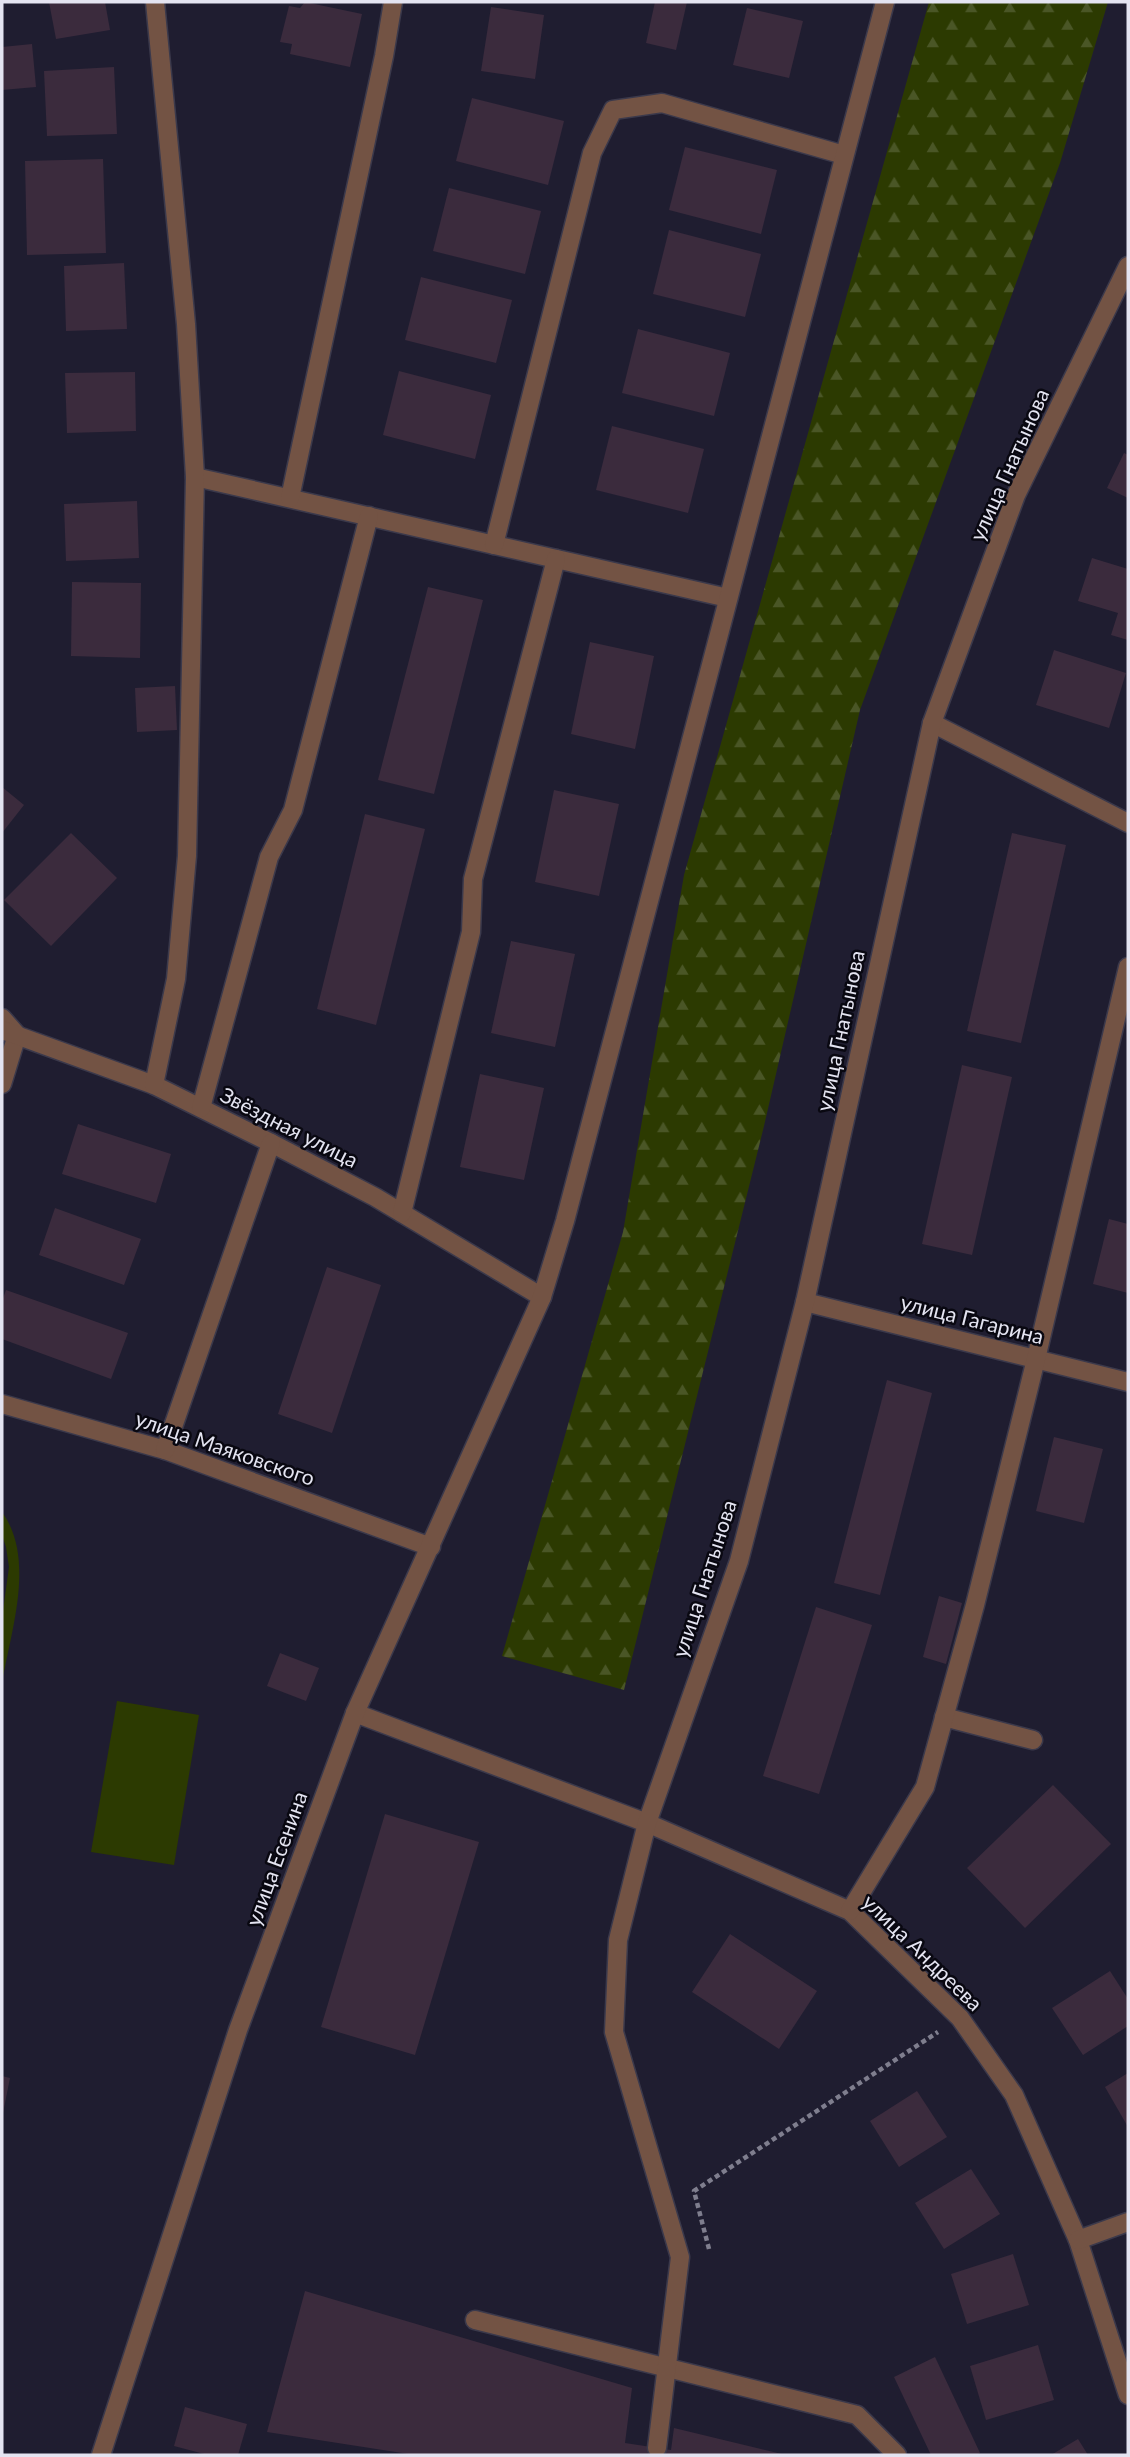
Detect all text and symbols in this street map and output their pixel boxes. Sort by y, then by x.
street label: улица Гнатынова [964,384,1053,544]
street label: улица Гнатынова [810,948,869,1113]
street label: Звёздная улица [217,1081,363,1172]
street label: улица Гагарина [898,1289,1046,1348]
street label: улица Маяковского [133,1405,319,1490]
street label: улица Гнатынова [666,1497,741,1660]
street label: улица Есенина [240,1788,312,1929]
street label: улица Андреева [858,1889,988,2015]

